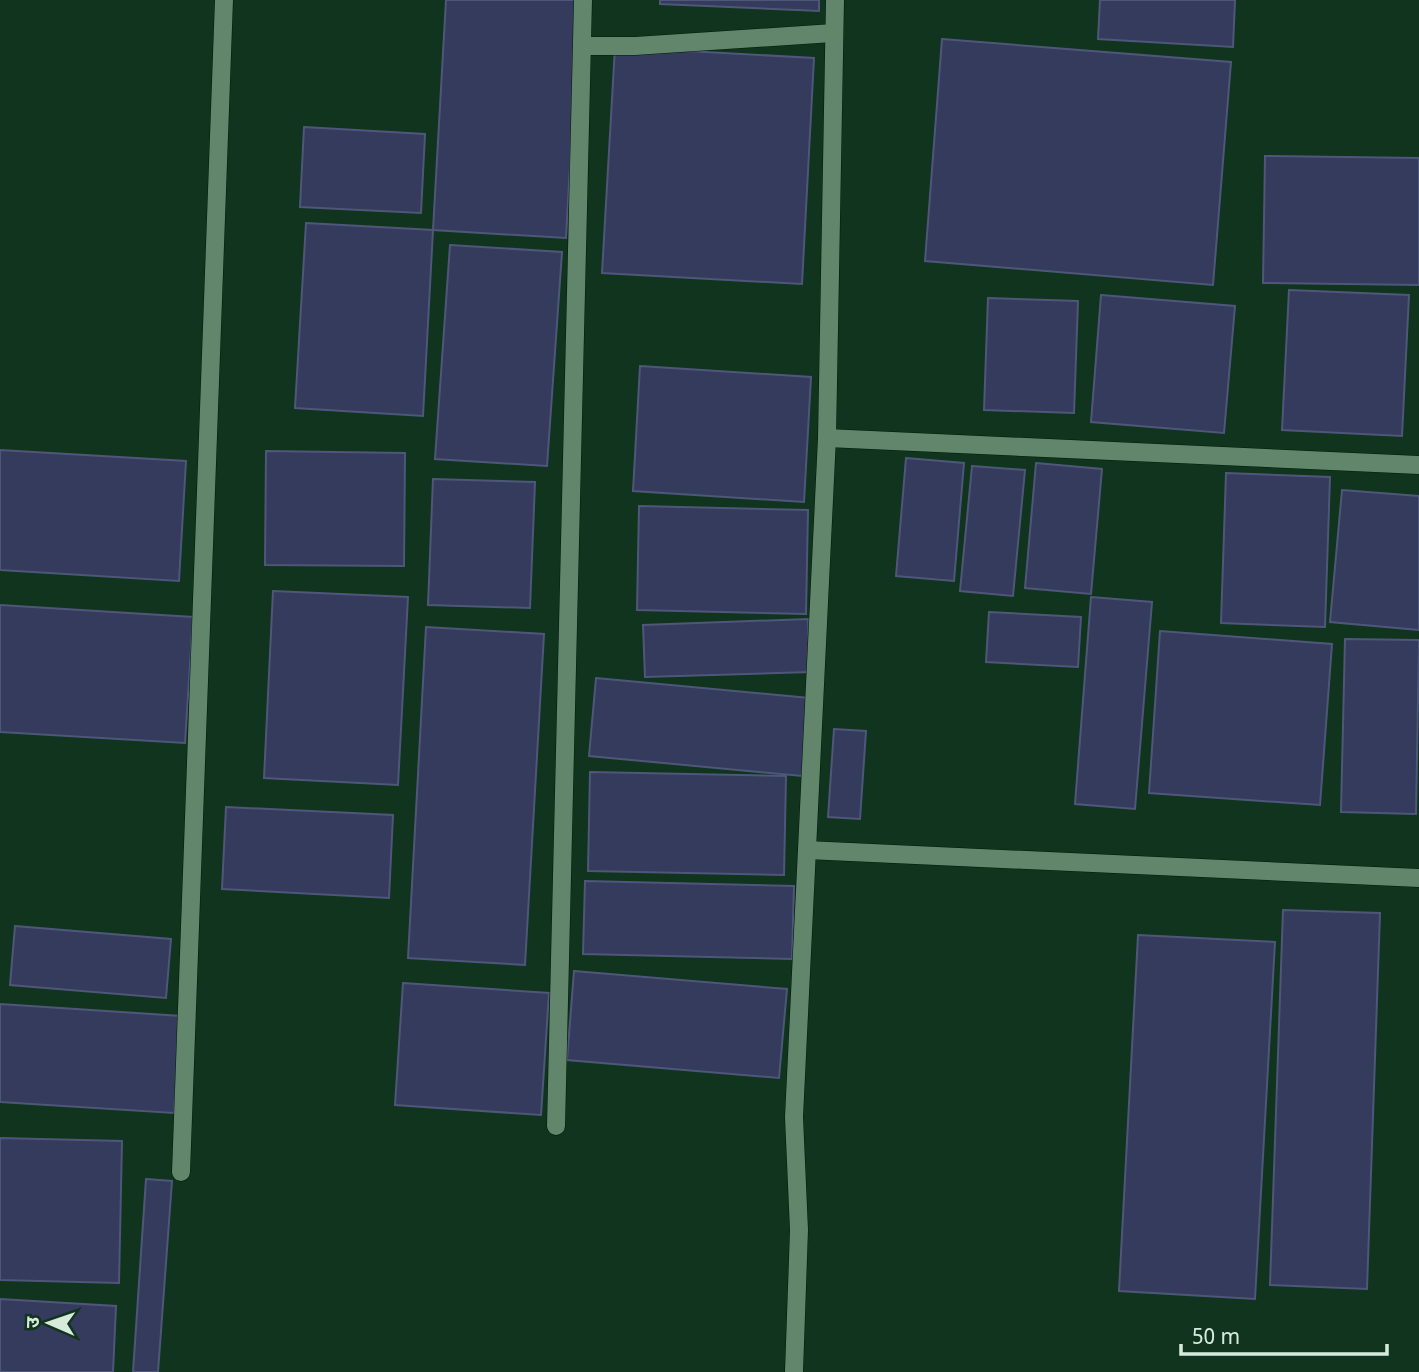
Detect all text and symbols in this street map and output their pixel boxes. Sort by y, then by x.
north arrow [14,1288,84,1358]
scale bar [1181,1312,1388,1356]
text: उ [22,1316,47,1328]
text: 50 m [1192,1325,1240,1353]

